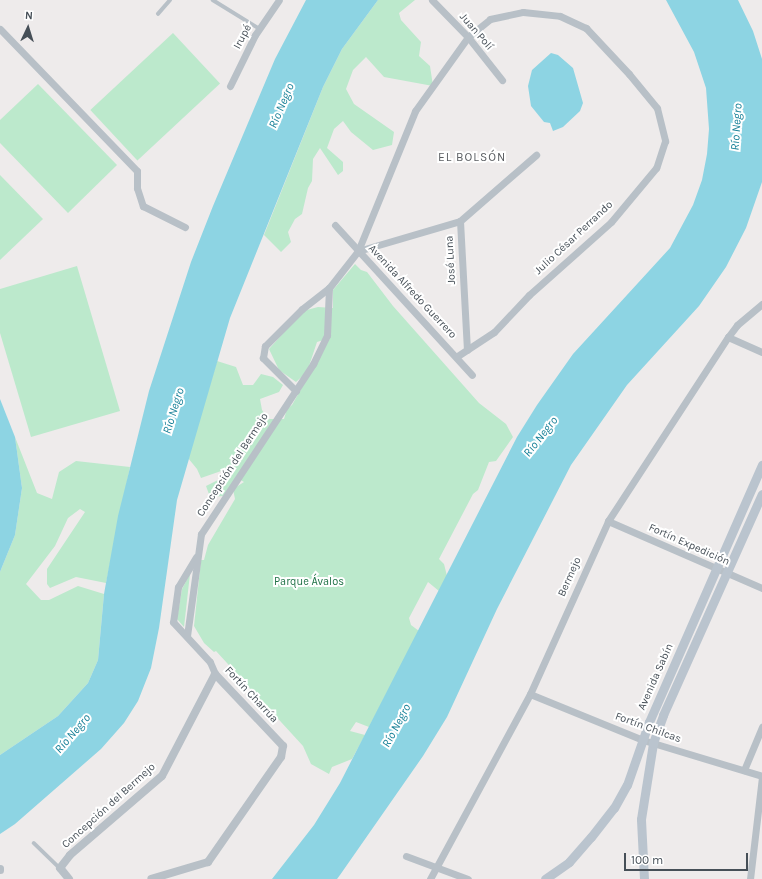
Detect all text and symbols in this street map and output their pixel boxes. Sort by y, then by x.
north arrow [8,8,48,48]
text: N [24,9,33,22]
street label: Juan Polí [456,11,496,53]
street label: Irupé [231,23,255,51]
water label: Río Negro [266,81,298,131]
water label: Río Negro [728,103,746,151]
district label: EL BOLSÓN [438,151,506,165]
street label: Julio César Perrando [532,198,616,278]
street label: José Luna [443,235,459,285]
street label: Avenida Alfredo Guerrero [365,242,459,342]
water label: Río Negro [160,386,188,436]
street label: Concepción del Bermejo [194,411,272,519]
water label: Río Negro [521,414,561,460]
street label: Fortín Expedición [646,521,732,569]
street label: Bermejo [555,555,585,599]
park label: Parque Ávalos [274,575,344,589]
street label: Avenida Sabín [635,642,677,712]
street label: Fortín Charrúa [222,664,280,726]
water label: Río Negro [380,702,414,750]
street label: Fortín Chilcas [613,710,683,746]
water label: Río Negro [52,711,94,757]
street label: Concepción del Bermejo [60,761,158,851]
scale bar [626,845,750,871]
text: 100 m [631,853,663,867]

